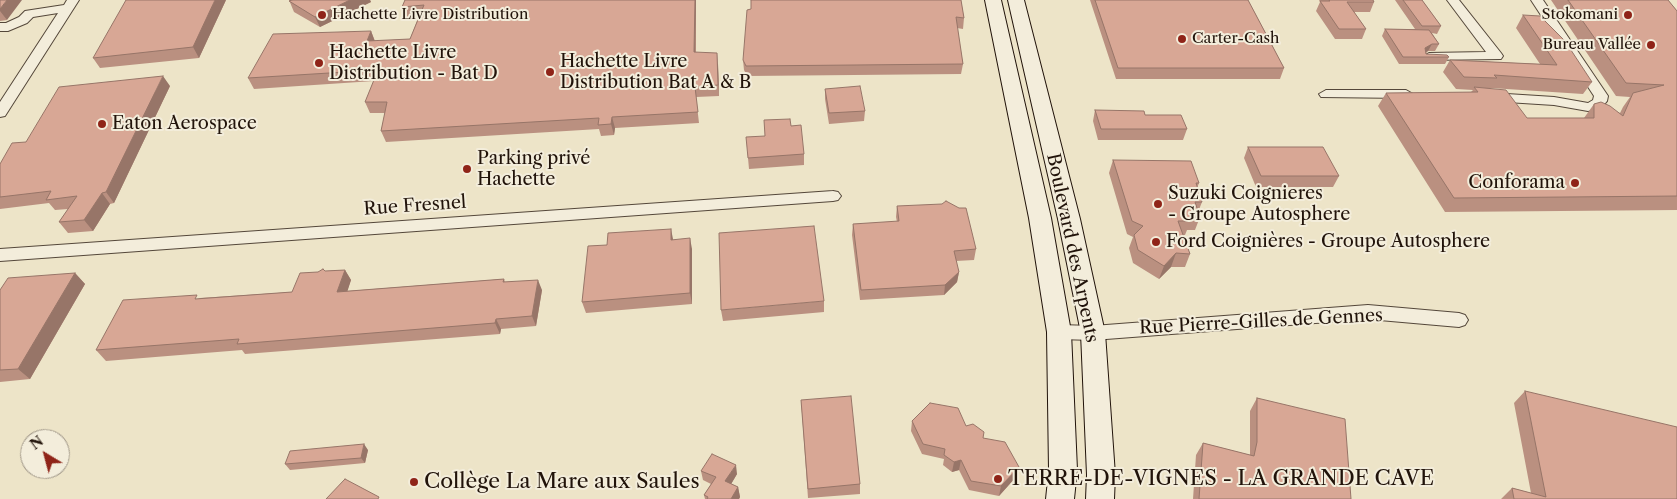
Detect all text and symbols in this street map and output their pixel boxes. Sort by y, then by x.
place label: Hachette Livre Distribution [332,6,528,24]
place label: Stokomani [1541,6,1618,24]
marker: Hachette Livre Distribution [316,9,328,21]
marker: Stokomani [1622,9,1634,21]
place label: Carter-Cash [1192,30,1279,48]
marker: Carter-Cash [1176,33,1188,45]
place label: Bureau Vallée [1543,36,1641,54]
marker: Bureau Vallée [1645,39,1657,51]
place label: Hachette Livre Distribution - Bat D [329,42,498,84]
place label: Hachette Livre Distribution Bat A & B [560,51,751,94]
marker: Hachette Livre Distribution - Bat D [313,57,325,69]
marker: Hachette Livre Distribution Bat A & B [544,66,556,78]
place label: Eaton Aerospace [112,113,257,135]
marker: Eaton Aerospace [96,118,108,130]
place label: Parking privé Hachette [477,148,590,190]
street label: Boulevard des Arpents [1041,151,1103,345]
marker: Parking privé Hachette [461,163,473,175]
place label: Conforama [1468,172,1565,194]
marker: Conforama [1569,177,1581,189]
place label: Suzuki Coignieres - Groupe Autosphere [1168,183,1350,225]
street label: Rue Fresnel [363,192,467,220]
marker: Suzuki Coignieres - Groupe Autosphere [1152,198,1164,210]
place label: Ford Coignières - Groupe Autosphere [1166,231,1490,253]
marker: Ford Coignières - Groupe Autosphere [1150,236,1162,248]
street label: Rue Pierre-Gilles de Gennes [1139,305,1383,339]
north arrow [20,429,70,479]
text: N [26,432,47,454]
place label: TERRE-DE-VIGNES - LA GRANDE CAVE [1008,466,1434,492]
place label: Collège La Mare aux Saules [424,469,700,495]
marker: TERRE-DE-VIGNES - LA GRANDE CAVE [992,473,1004,485]
marker: Collège La Mare aux Saules [408,476,420,488]

